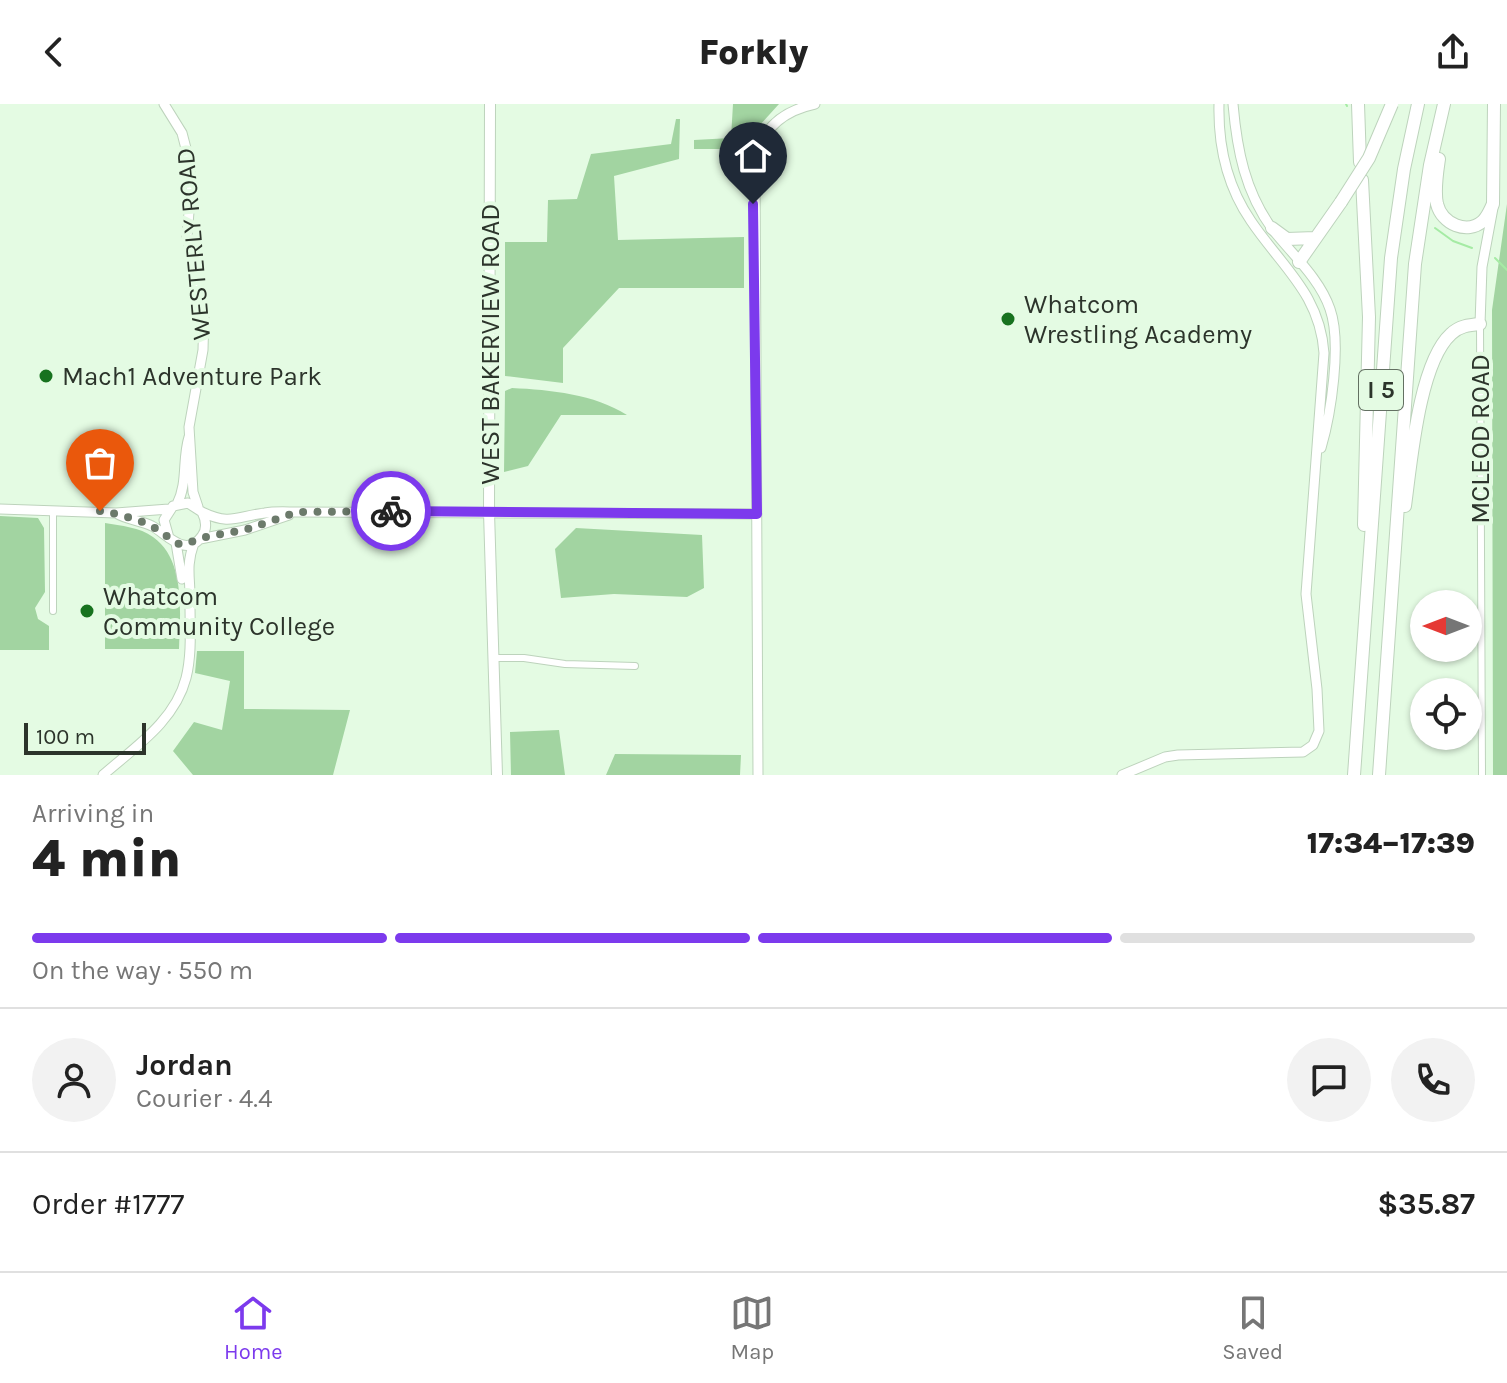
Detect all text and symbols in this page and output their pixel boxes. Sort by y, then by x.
icon: back [32,30,76,74]
icon: share [1431,30,1475,74]
text: Forkly [699,31,808,73]
pin [719,122,787,204]
icon: home [731,134,775,178]
street label: WESTERLY ROAD [170,147,217,341]
street label: WEST BAKERVIEW ROAD [475,204,506,484]
place label: Whatcom Wrestling Academy [1024,289,1252,350]
marker: Whatcom Wrestling Academy [999,310,1017,328]
street label: MCLEOD ROAD [1465,354,1496,524]
place label: Mach1 Adventure Park [62,361,322,392]
marker: Mach1 Adventure Park [37,367,55,385]
road number: I 5 [1359,370,1403,410]
pin [66,429,134,511]
icon: bag [78,441,122,485]
courier [351,471,431,551]
icon: bike [369,489,413,533]
place label: Whatcom Community College [103,581,335,642]
north arrow [1410,590,1482,662]
map controls [1410,590,1482,750]
marker: Whatcom Community College [78,602,96,620]
button: locate [1410,678,1482,750]
scale bar [24,719,146,755]
text: 100 m [36,724,95,750]
text: Arriving in [32,798,154,829]
text: 17:34–17:39 [1307,825,1475,861]
text: 4 min [32,828,181,889]
text: On the way · 550 m [32,955,253,986]
button: person [32,1038,116,1122]
button: chat [1287,1038,1371,1122]
button: phone [1391,1038,1475,1122]
text: Jordan [136,1047,233,1083]
text: Courier · 4.4 [136,1083,272,1114]
text: Order #1777 [32,1186,184,1222]
text: $35.87 [1377,1186,1475,1222]
tab: Home [224,1291,283,1365]
tab: Map [730,1291,774,1365]
tab: Saved [1222,1291,1283,1365]

